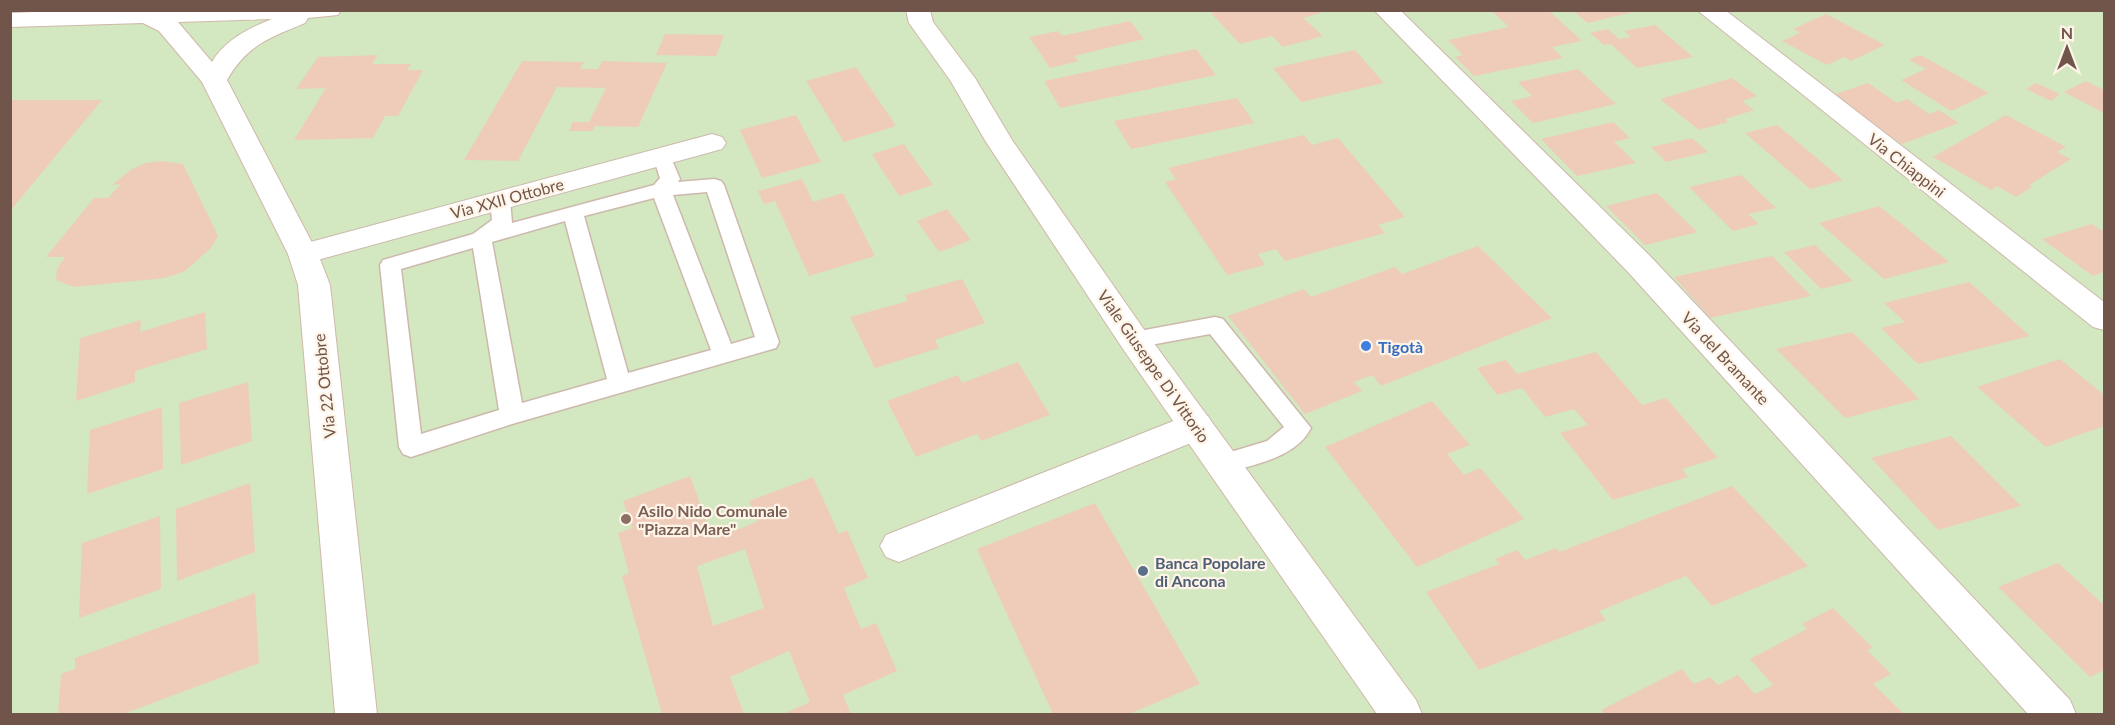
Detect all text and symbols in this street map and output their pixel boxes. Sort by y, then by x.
north arrow [2037,18,2097,78]
text: N [2061,23,2073,42]
street label: Via Chiappini [1865,129,1949,201]
street label: Via XXII Ottobre [448,174,566,222]
street label: Viale Giuseppe Di Vittorio [1094,286,1214,446]
street label: Via del Bramante [1678,308,1774,408]
street label: Via 22 Ottobre [309,333,339,439]
place label: Tigotà [1378,337,1423,356]
marker: Tigotà [1359,339,1373,353]
place label: Asilo Nido Comunale "Piazza Mare" [637,501,788,538]
marker: Asilo Nido Comunale "Piazza Mare" [619,512,633,526]
place label: Banca Popolare di Ancona [1155,553,1266,590]
marker: Banca Popolare di Ancona [1136,564,1150,578]

